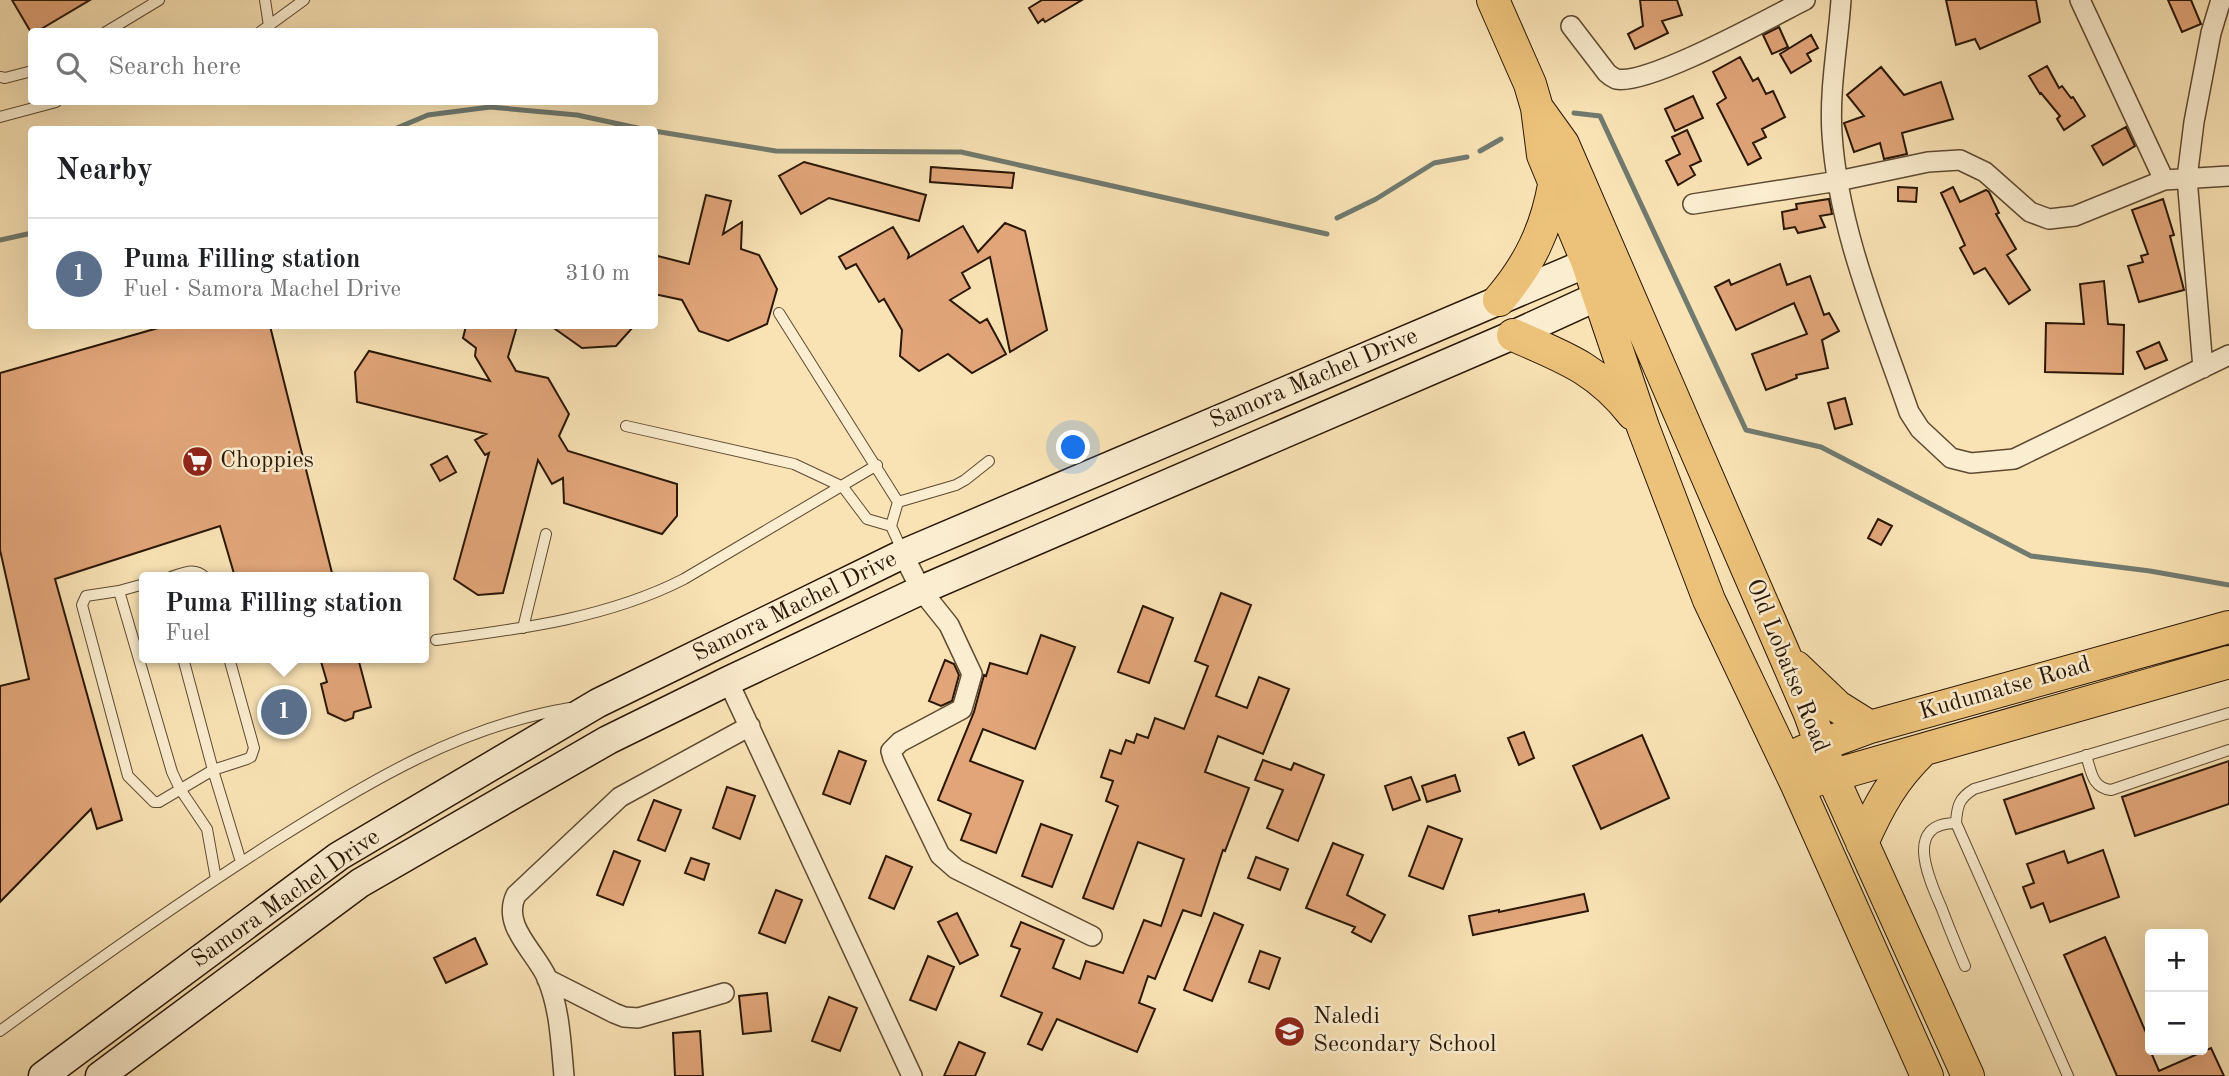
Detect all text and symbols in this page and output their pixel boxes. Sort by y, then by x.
search box [28,28,658,105]
icon: search [52,48,90,86]
text: Search here [108,54,241,80]
text: Nearby [56,156,153,186]
text: Puma Filling station [123,247,360,273]
text: 1 [72,262,86,285]
text: 310 m [565,262,630,285]
text: Fuel · Samora Machel Drive [123,278,401,301]
street label: Samora Machel Drive [1206,324,1422,434]
your location [1056,430,1090,464]
supermarket icon: Choppies [180,444,214,478]
place label: Choppies [220,449,314,473]
street label: Samora Machel Drive [689,547,901,667]
popup [139,572,429,663]
street label: Old Lobatse Road [1741,576,1833,756]
text: Puma Filling station [165,591,403,617]
text: Fuel [165,622,210,645]
street label: Kudumatse Road [1916,653,2094,725]
pin: 1 [261,686,307,738]
street label: Samora Machel Drive [188,825,384,973]
map controls [2145,929,2208,1055]
button: + [2145,929,2208,992]
button: − [2145,992,2208,1055]
place label: Naledi Secondary School [1313,1005,1497,1057]
school or university icon: Naledi Secondary School [1273,1014,1307,1048]

